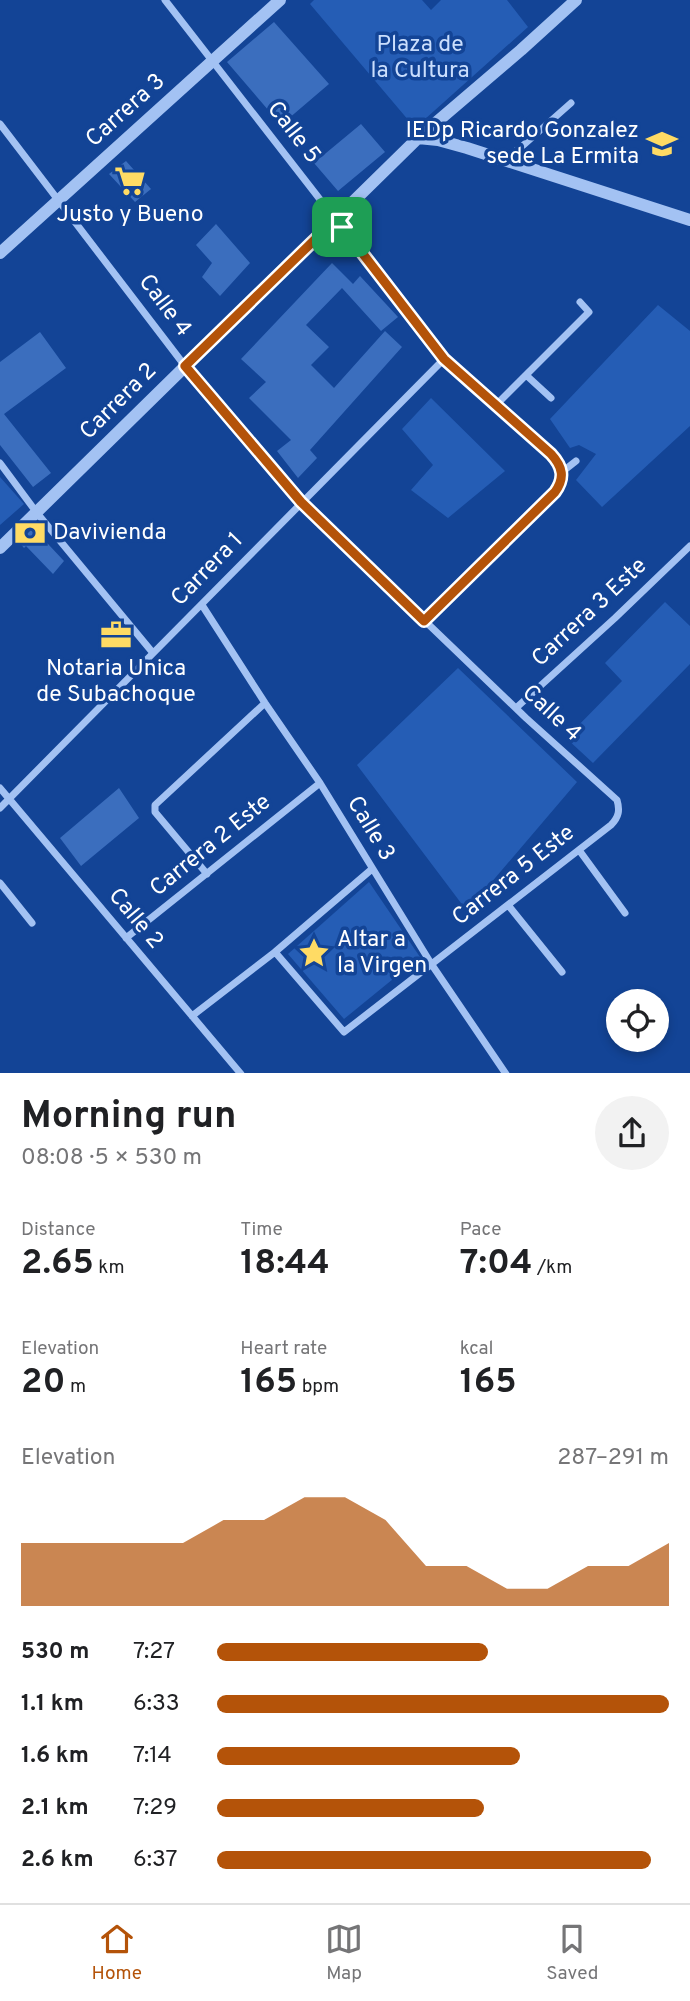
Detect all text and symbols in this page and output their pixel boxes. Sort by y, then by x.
park label: Plaza de la Cultura [370,31,470,86]
street label: Carrera 3 [80,68,172,154]
street label: Calle 5 [260,96,326,170]
place label: IEDp Ricardo Gonzalez sede La Ermita [405,117,639,172]
school or university icon: IEDp Ricardo Gonzalez sede La Ermita [645,127,679,161]
supermarket icon: Justo y Bueno [113,164,147,198]
pin [312,197,372,257]
place label: Justo y Bueno [57,201,204,230]
icon: arrive [323,208,361,246]
street label: Calle 4 [131,269,197,343]
street label: Carrera 2 [74,357,164,447]
bank icon: Davivienda [13,516,47,550]
place label: Davivienda [53,519,166,548]
street label: Carrera 1 [166,527,250,613]
street label: Carrera 3 Este [526,552,654,674]
office icon: Notaria Unica de Subachoque [99,618,133,652]
place label: Notaria Unica de Subachoque [36,655,196,710]
street label: Calle 4 [515,679,587,749]
street label: Carrera 2 Este [145,788,277,904]
street label: Calle 3 [339,791,401,867]
street label: Carrera 5 Este [447,819,581,933]
street label: Calle 2 [101,883,169,955]
place label: Altar a la Virgen [337,926,427,981]
place icon: Altar a la Virgen [297,936,331,970]
map controls [606,989,669,1052]
button: locate [606,989,669,1052]
text: Morning run [21,1093,237,1142]
button: share [595,1096,669,1170]
text: 08:08 · 5 × 530 m [21,1144,202,1173]
text: Distance [21,1218,96,1242]
text: Time [240,1218,283,1242]
text: Pace [460,1218,501,1242]
text: 2.65 [21,1242,94,1286]
text: 18:44 [240,1242,330,1286]
text: 7:04 [460,1242,533,1286]
text: km [94,1256,125,1280]
text: /km [533,1256,572,1280]
text: Elevation [21,1337,99,1361]
text: Heart rate [240,1337,327,1361]
text: kcal [460,1337,493,1361]
text: 20 [21,1361,65,1405]
text: 165 [240,1361,297,1405]
text: 165 [460,1361,517,1405]
text: m [65,1375,86,1399]
text: bpm [297,1375,339,1399]
text: Elevation [21,1444,116,1473]
text: 287–291 m [557,1444,669,1473]
text: 530 m [21,1638,90,1667]
text: 7:27 [133,1638,175,1667]
text: 1.1 km [21,1690,84,1719]
text: 6:33 [133,1690,180,1719]
text: 1.6 km [21,1742,89,1771]
text: 7:14 [133,1742,172,1771]
text: 2.1 km [21,1794,89,1823]
text: 7:29 [133,1794,177,1823]
text: 2.6 km [21,1846,94,1875]
text: 6:37 [133,1846,178,1875]
tab: Home [92,1920,142,1986]
tab: Map [325,1920,363,1986]
tab: Saved [546,1920,598,1986]

